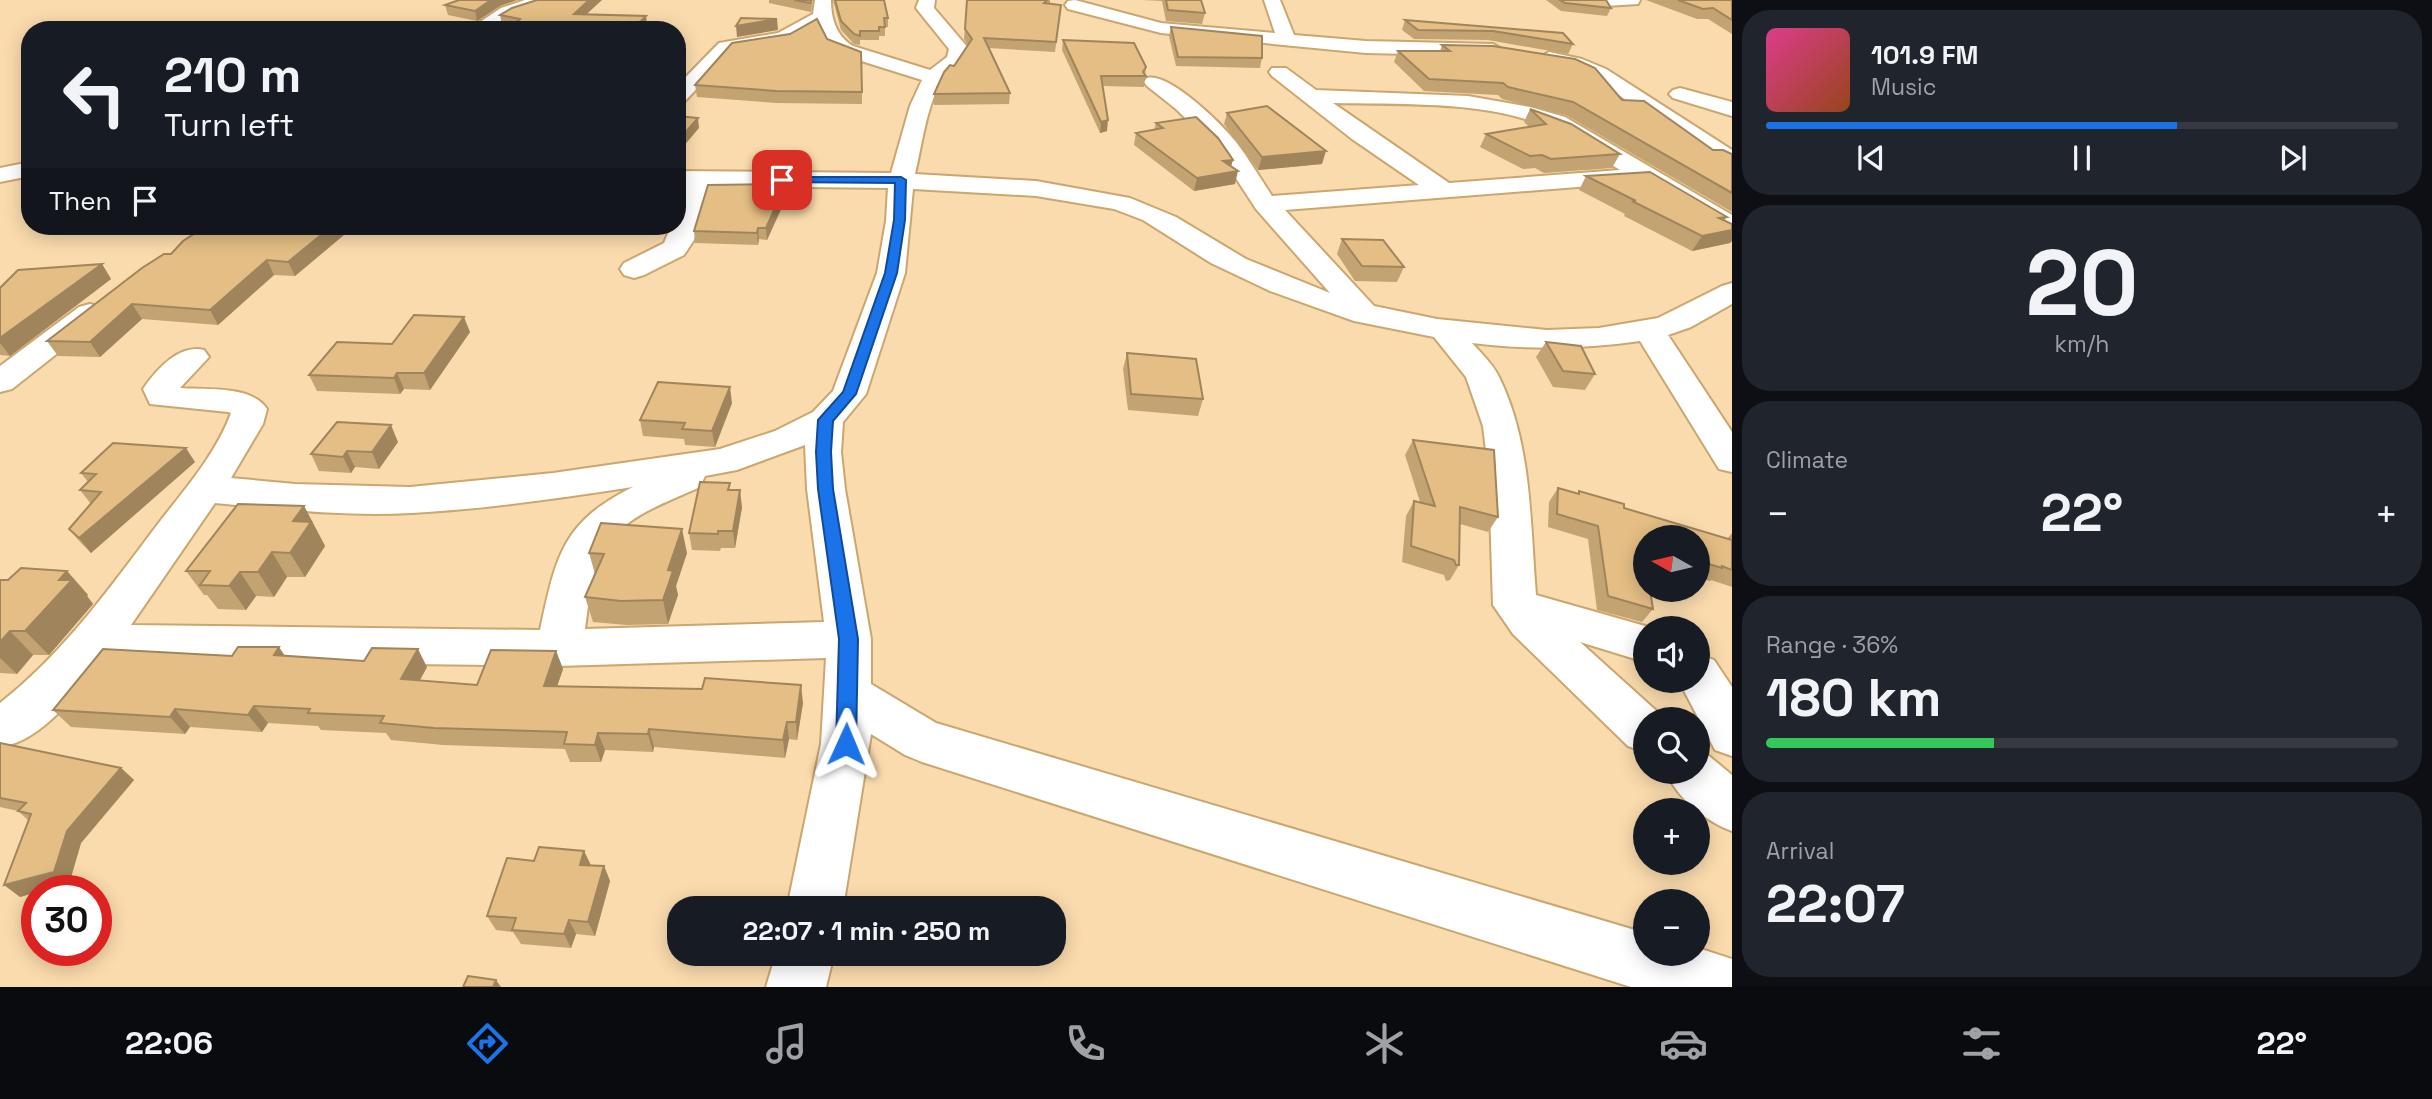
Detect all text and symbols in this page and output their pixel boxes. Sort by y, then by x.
text: 101.9 FM [1871,38,1979,72]
text: 210 m [164,44,301,106]
icon: left [49,49,140,140]
text: Music [1871,72,1936,102]
text: Turn left [164,105,294,145]
icon: previous [1852,139,1890,177]
icon: pause [2063,139,2101,177]
icon: next [2274,139,2312,177]
pin [752,150,812,210]
icon: arrive [763,161,801,199]
icon: arrive [126,182,164,220]
text: Then [49,184,112,218]
text: 20 [2025,225,2139,342]
text: km/h [2055,329,2109,359]
text: Climate [1766,445,1848,475]
text: 22° [2041,480,2123,546]
text: − [1766,490,1790,538]
text: + [2374,490,2398,538]
north arrow [1633,525,1710,602]
map controls [1633,525,1710,966]
button: sound [1633,616,1710,693]
text: Range · 36% [1766,630,1898,660]
text: 180 km [1766,665,1941,731]
position arrow [809,707,883,781]
button: search [1633,707,1710,784]
button: + [1633,798,1710,875]
text: Arrival [1766,836,1834,866]
text: 22:07 [1766,871,1905,937]
speed limit sign: 30 [21,875,112,966]
button: − [1633,889,1710,966]
text: 22:07 · 1 min · 250 m [743,914,990,948]
icon: directions [463,1019,512,1068]
icon: music [762,1019,811,1068]
icon: phone [1061,1019,1110,1068]
icon: climate [1360,1019,1409,1068]
icon: car [1659,1019,1708,1068]
icon: filters [1957,1019,2006,1068]
text: 22:06 [125,1023,213,1063]
text: 22° [2256,1023,2307,1063]

